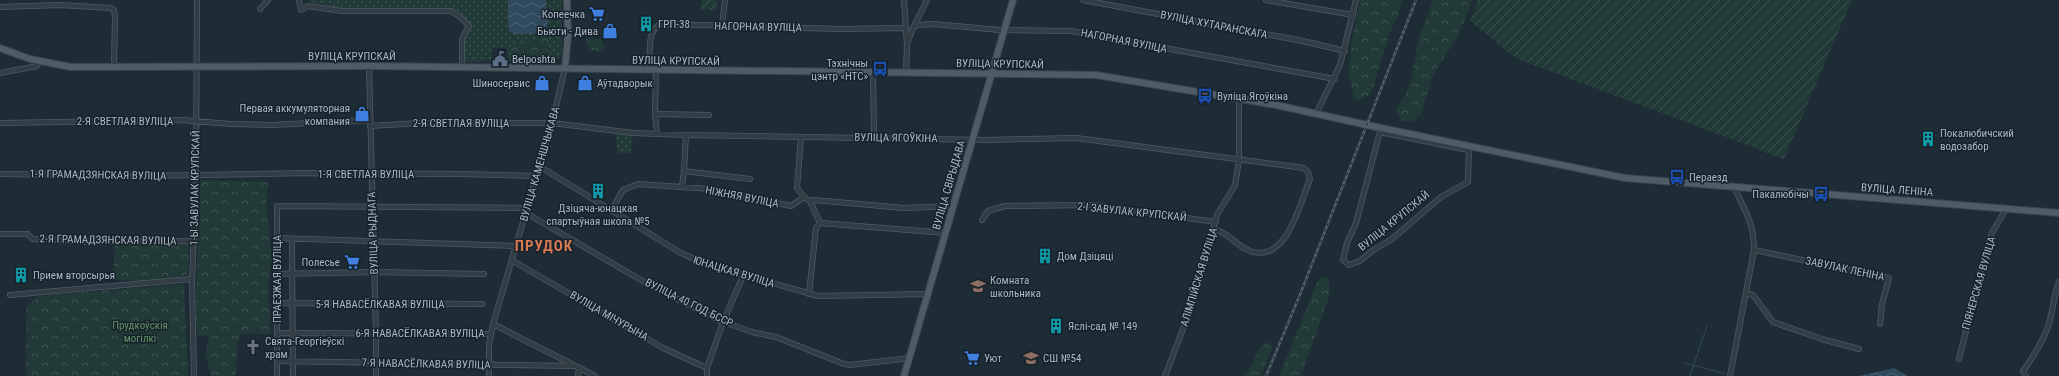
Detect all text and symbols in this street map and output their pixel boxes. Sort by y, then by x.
supermarket icon: Копеечка [588,5,606,23]
place label: Копеечка [542,8,585,21]
street label: ВУЛІЦА ХУТАРАНСКАГА [1159,8,1269,42]
building icon: ГРП-38 [637,15,655,33]
place label: ГРП-38 [658,18,690,31]
street label: НАГОРНАЯ ВУЛІЦА [714,20,803,34]
shop icon: Бьюти - Дива [601,22,619,40]
place label: Бьюти - Дива [537,25,598,38]
street label: НАГОРНАЯ ВУЛІЦА [1080,26,1169,56]
street label: ВУЛІЦА КРУПСКАЙ [308,50,396,63]
public building icon: Belposhta [491,50,509,68]
place label: Belposhta [512,53,555,66]
street label: ВУЛІЦА КРУПСКАЙ [632,54,720,68]
place label: Тэхнічны цэнтр «НТС» [811,57,868,83]
street label: ВУЛІЦА КРУПСКАЙ [956,57,1044,71]
bus stop icon: Тэхнічны цэнтр «НТС» [871,60,889,78]
shop icon: Шиносервис [533,74,551,92]
shop icon: Аўтадворык [576,74,594,92]
place label: Шиносервис [472,77,530,90]
place label: Аўтадворык [597,77,653,90]
bus stop icon: Вуліца Ягоўкіна [1196,87,1214,105]
place label: Вуліца Ягоўкіна [1217,90,1288,103]
place label: Первая аккумуляторная компания [240,102,350,128]
street label: ВУЛІЦА КАМЕНШЧЫКАВА [517,104,563,223]
shop icon: Первая аккумуляторная компания [353,105,371,123]
street label: 2-Я СВЕТЛАЯ ВУЛІЦА [77,115,174,128]
street label: 2-Я СВЕТЛАЯ ВУЛІЦА [413,117,510,130]
place label: Покалюбичский водозабор [1940,127,2014,153]
street label: 1-Ы ЗАВУЛАК КРУПСКАЙ [187,130,203,246]
building icon: Покалюбичский водозабор [1919,130,1937,148]
street label: ВУЛІЦА ЯГОЎКІНА [854,131,938,145]
street label: ВУЛІЦА СВІРЫДАВА [930,138,968,231]
street label: 1-Я ГРАМАДЗЯНСКАЯ ВУЛІЦА [29,167,167,183]
street label: 1-Я СВЕТЛАЯ ВУЛІЦА [318,168,415,181]
bus stop icon: Пераезд [1668,168,1686,186]
place label: Пераезд [1689,171,1728,184]
street label: ВУЛІЦА ЛЕНІНА [1860,181,1934,199]
building icon: Дзіцяча-юнацкая спартыўная школа №5 [589,182,607,200]
street label: НІЖНЯЯ ВУЛІЦА [704,183,781,211]
bus stop icon: Пакалюбічы [1812,185,1830,203]
street label: ВУЛІЦА КРУПСКАЙ [1356,188,1432,254]
place label: Пакалюбічы [1752,188,1809,201]
street label: ВУЛІЦА РЫДНАГА [365,191,381,275]
street label: 2-І ЗАВУЛАК КРУПСКАЙ [1077,200,1187,224]
place label: Дзіцяча-юнацкая спартыўная школа №5 [546,202,650,228]
street label: АЛІМПІЙСКАЯ ВУЛІЦА [1178,225,1220,328]
street label: 2-Я ГРАМАДЗЯНСКАЯ ВУЛІЦА [39,232,177,248]
street label: ПРАЕЗЖАЯ ВУЛІЦА [271,234,284,323]
street label: ПІЯНЕРСКАЯ ВУЛІЦА [1959,234,1999,331]
district label: ПРУДОК [515,237,573,255]
building icon: Дом Дзіцяці [1036,247,1054,265]
place label: Дом Дзіцяці [1057,250,1114,263]
supermarket icon: Полесье [343,253,361,271]
street label: ЮНАЦКАЯ ВУЛІЦА [692,253,777,291]
street label: ЗАВУЛАК ЛЕНІНА [1804,254,1886,284]
place label: Полесье [301,256,340,269]
building icon: Прием вторсырья [12,266,30,284]
place label: Прием вторсырья [33,269,115,282]
place label: Комната школьника [990,274,1041,300]
street label: ВУЛІЦА 40 ГОД БССР [643,276,735,330]
school or university icon: Комната школьника [969,277,987,295]
street label: ВУЛІЦА МІЧУРЫНА [567,288,651,344]
street label: 5-Я НАВАСЁЛКАВАЯ ВУЛІЦА [315,298,445,311]
building icon: Яслі-сад № 149 [1047,317,1065,335]
park label: Прудкоўскія могілкі [112,319,168,345]
place label: Яслі-сад № 149 [1068,320,1137,333]
street label: 6-Я НАВАСЁЛКАВАЯ ВУЛІЦА [355,327,485,340]
place label: Свята-Георгіеўскі храм [265,335,344,361]
church icon: Свята-Георгіеўскі храм [244,338,262,356]
supermarket icon: Уют [963,349,981,367]
school or university icon: СШ №54 [1022,349,1040,367]
place label: Уют [984,352,1002,365]
place label: СШ №54 [1043,352,1082,365]
street label: 7-Я НАВАСЁЛКАВАЯ ВУЛІЦА [361,356,491,372]

